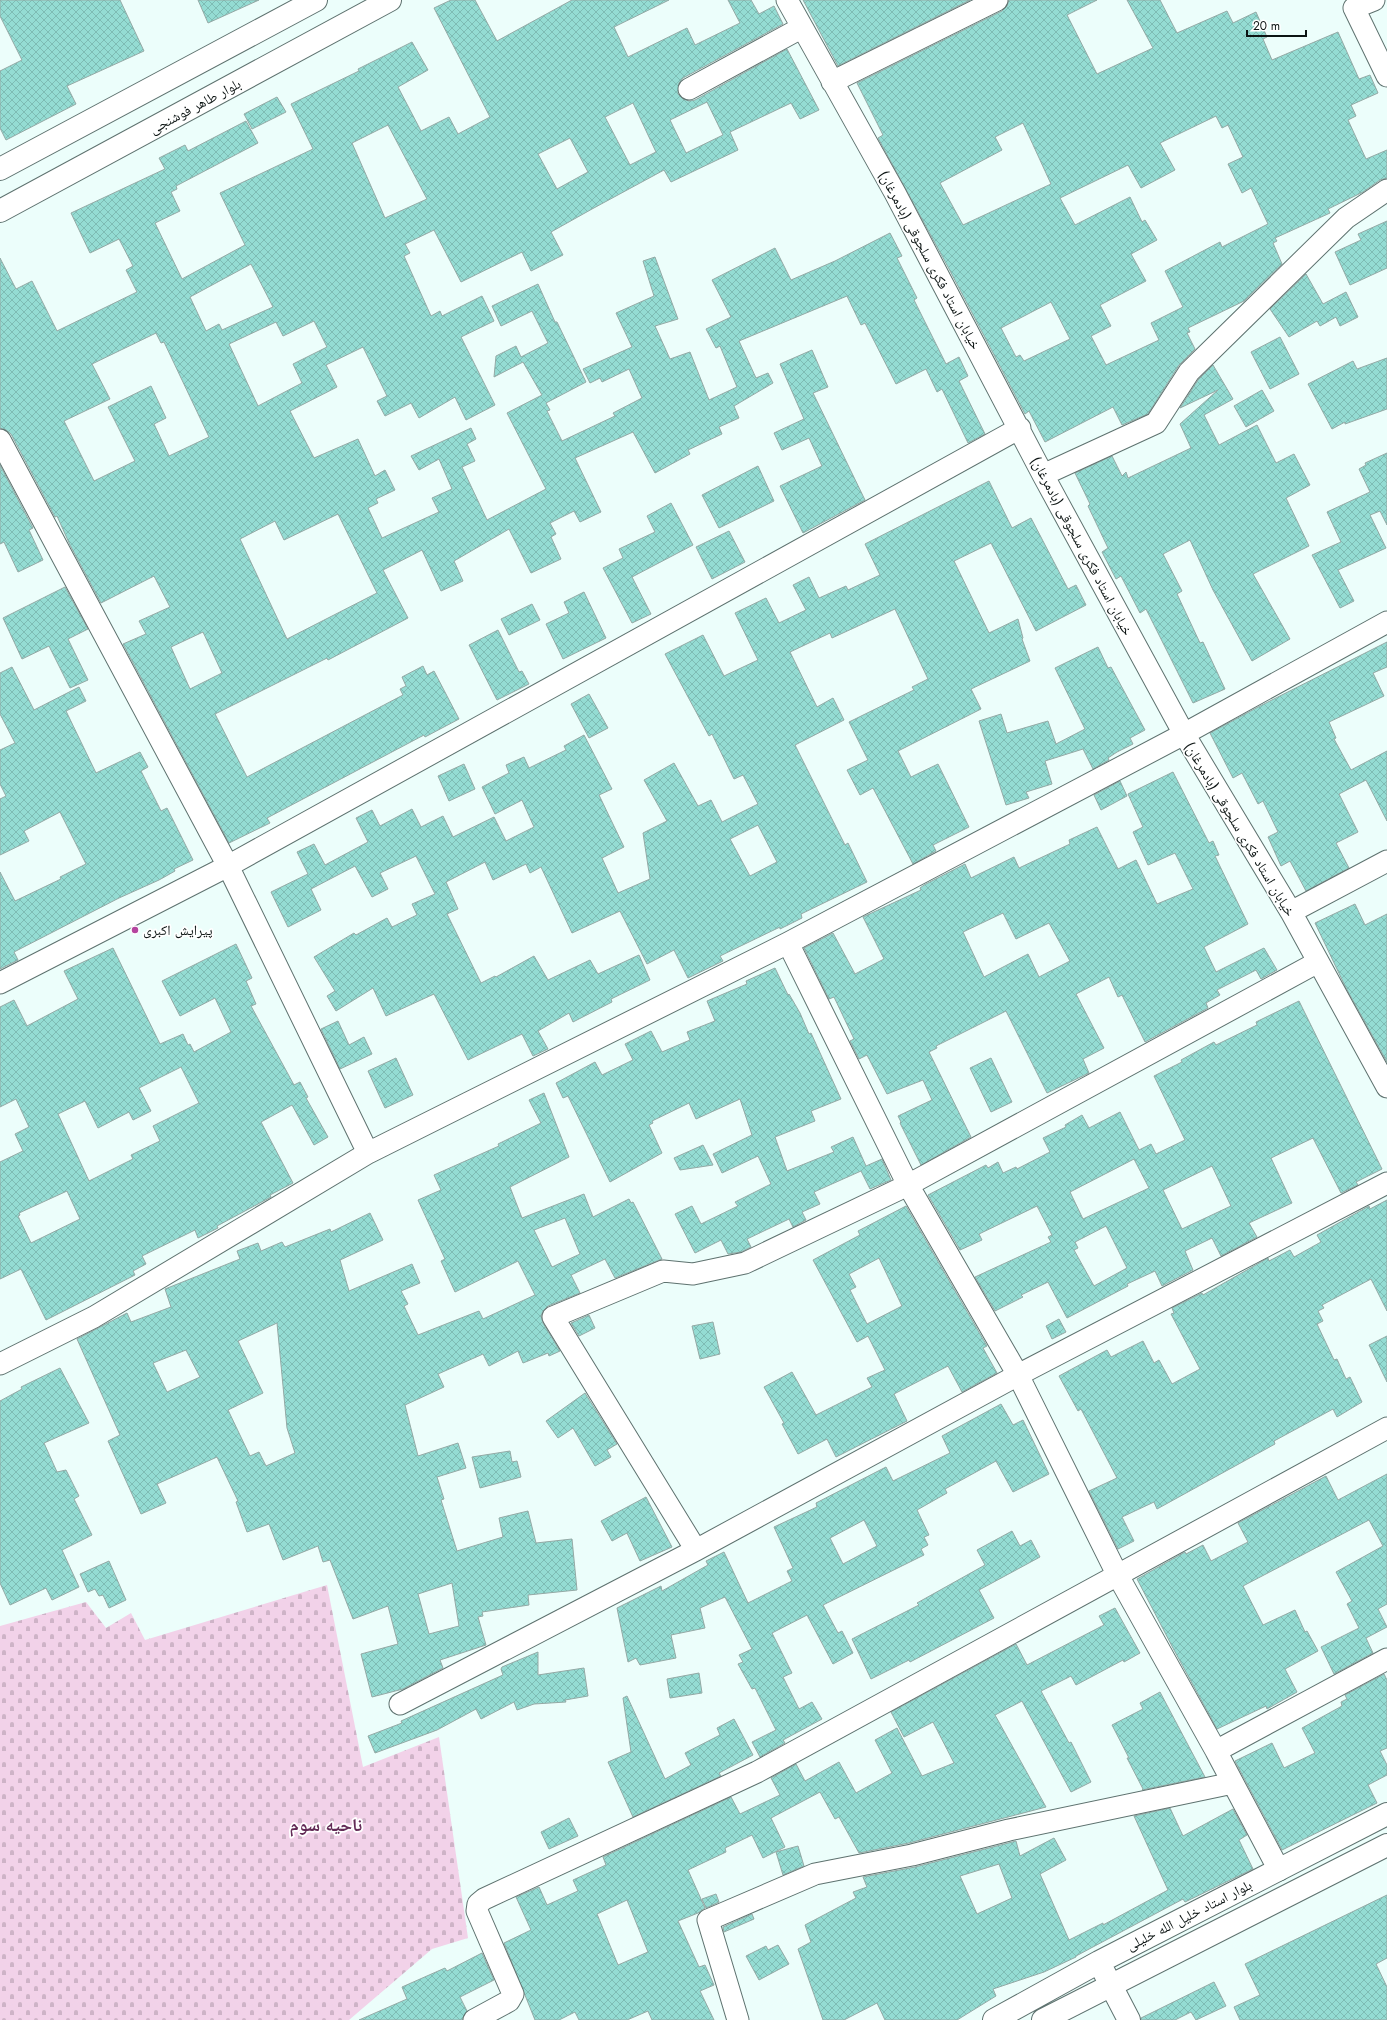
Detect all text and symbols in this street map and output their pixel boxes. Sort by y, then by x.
scale bar [1247,12,1306,38]
text: 20 m [1253,17,1280,35]
street label: بلوار طاهر فوشنجی [146,73,244,139]
street label: خیابان استاد فکری سلجوقی (بادمرغان) [874,167,986,353]
street label: خیابان استاد فکری سلجوقی (بادمرغان) [1026,453,1138,639]
street label: خیابان استاد فکری سلجوقی (بادمرغان) [1180,738,1300,920]
place label: پیرایش اکبری [143,920,213,940]
marker: پیرایش اکبری [130,925,140,935]
district label: ناحیه سوم [290,1812,362,1838]
street label: بلوار استاد خلیل الله خلیلی [1123,1875,1255,1955]

